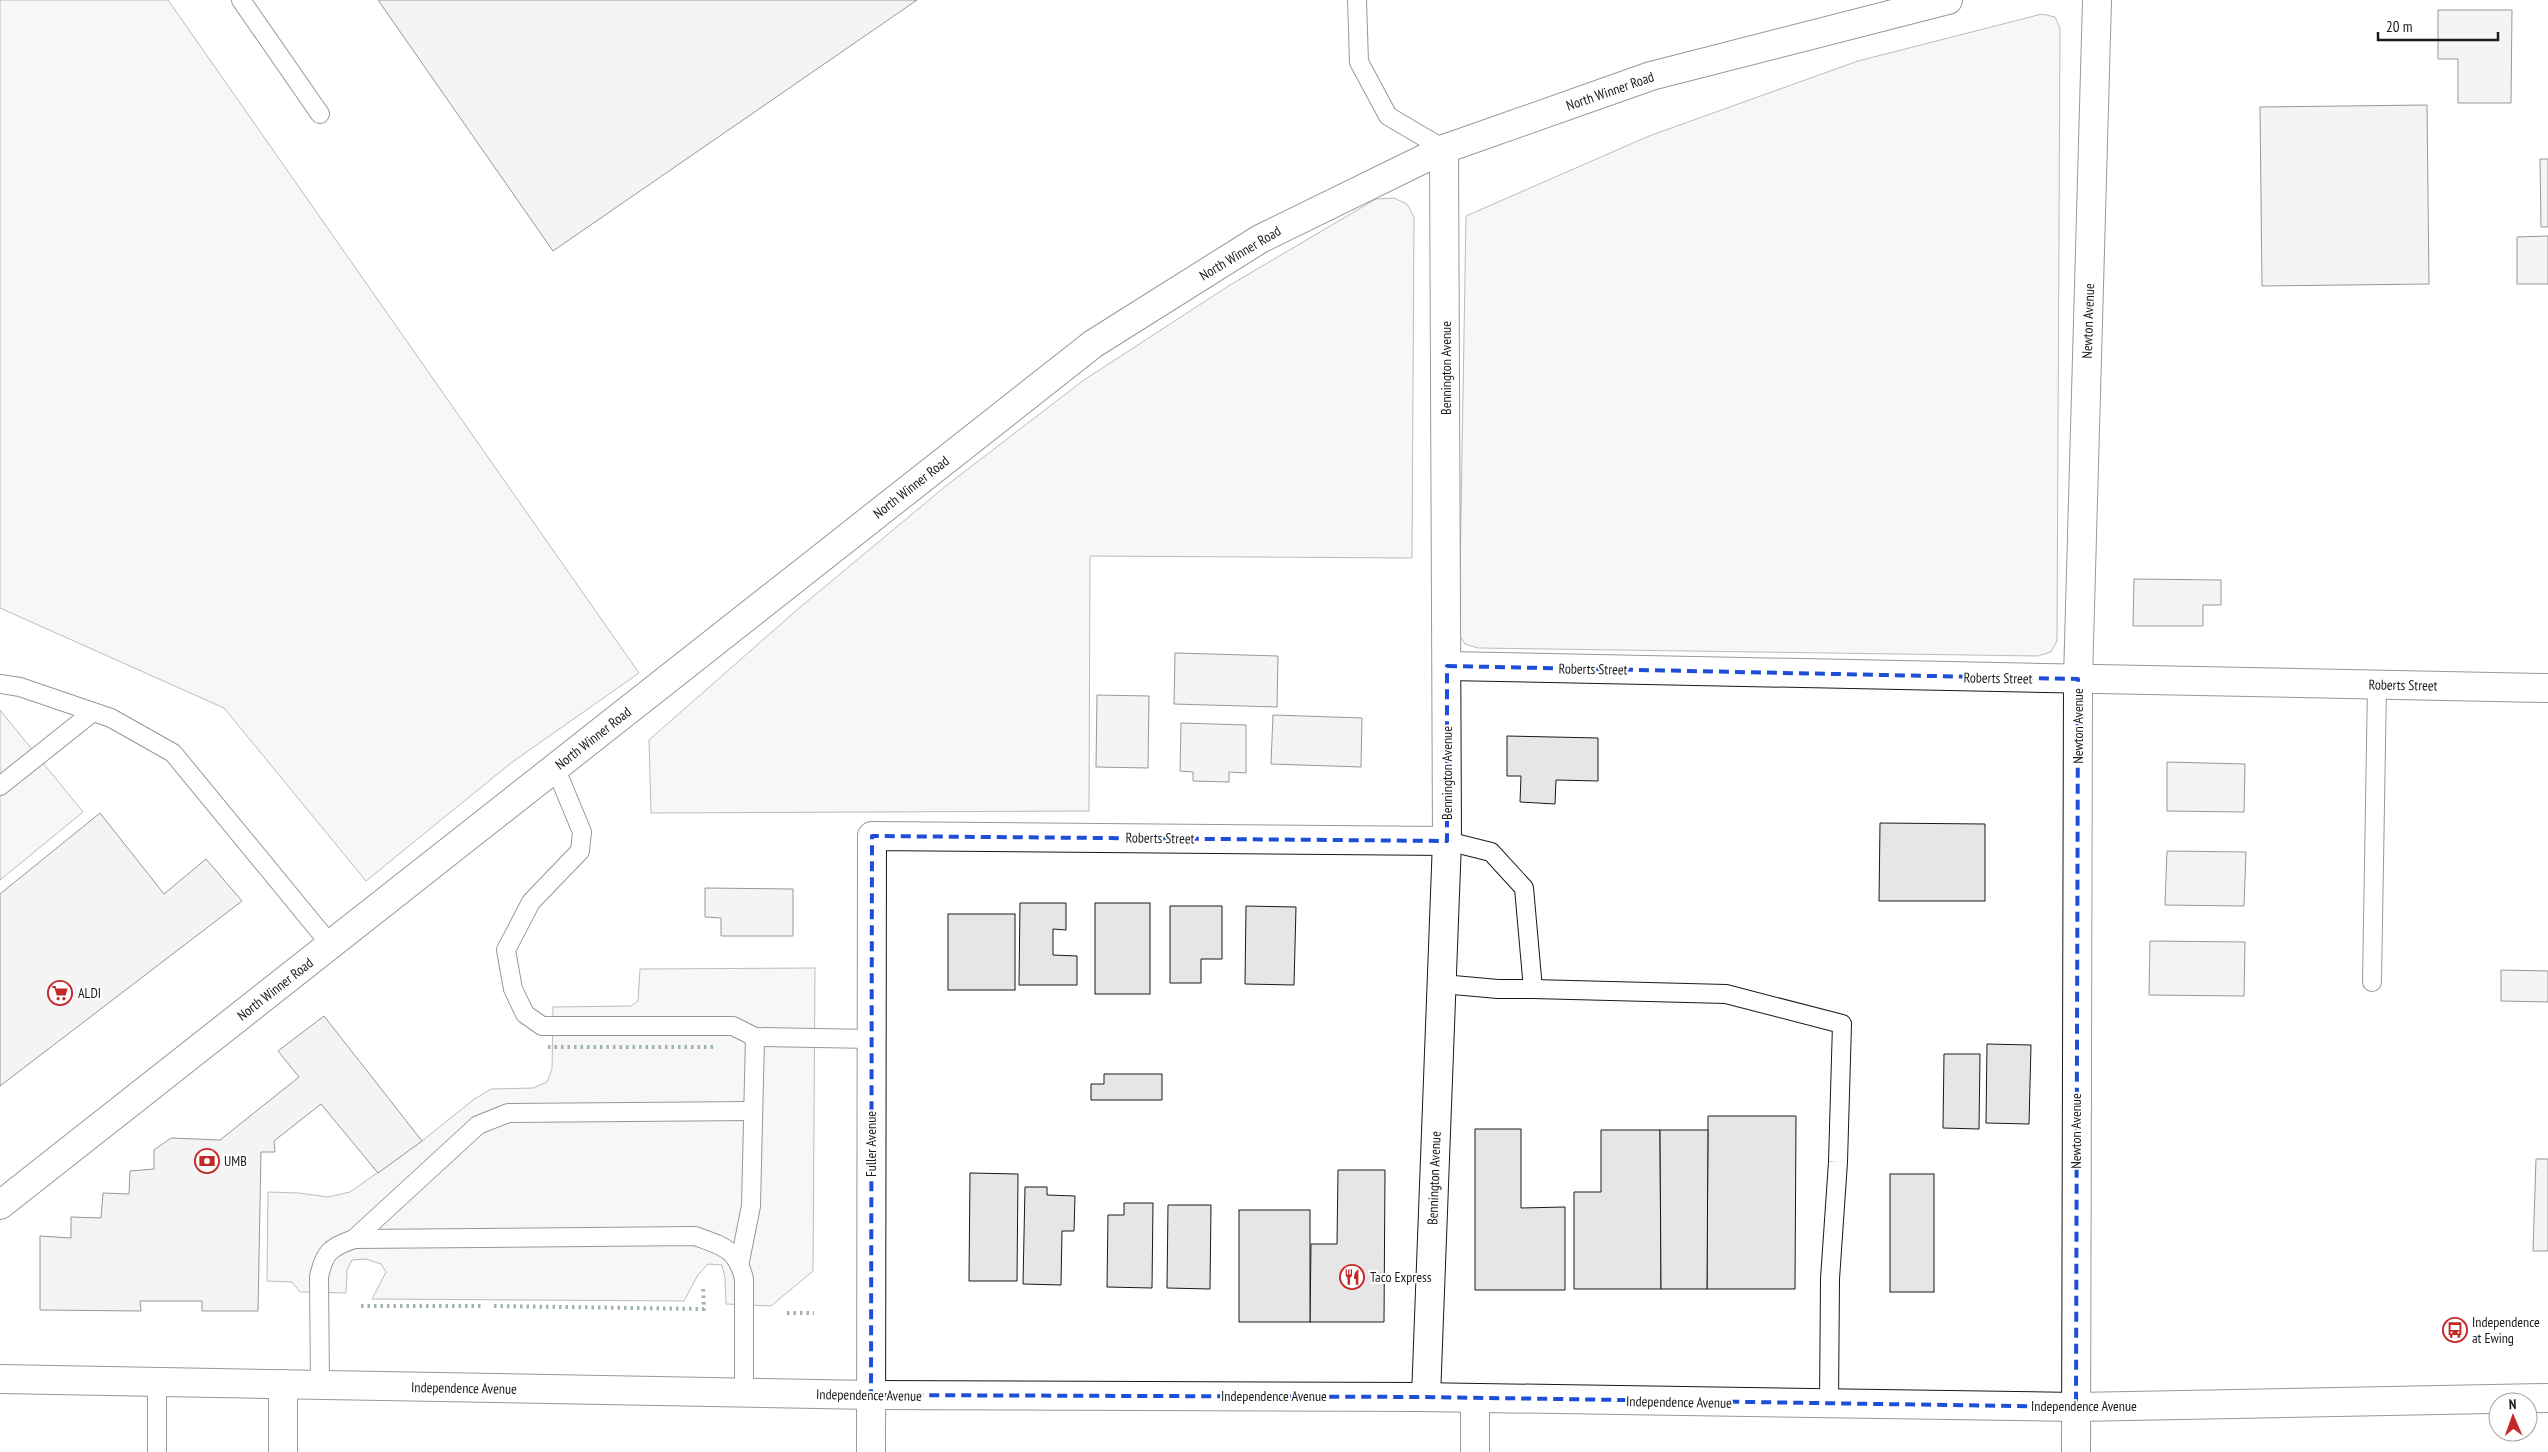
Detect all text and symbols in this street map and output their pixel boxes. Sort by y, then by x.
scale bar [2378,10,2498,42]
text: 20 m [2386,17,2412,36]
street label: North Winner Road [1564,68,1656,114]
street label: North Winner Road [1196,222,1284,284]
street label: Newton Avenue [2078,283,2098,359]
street label: Bennington Avenue [1437,321,1455,415]
street label: North Winner Road [869,452,953,522]
street label: Roberts Street [1558,659,1628,679]
street label: Roberts Street [1963,668,2033,688]
street label: Roberts Street [2368,675,2438,695]
street label: Newton Avenue [2069,688,2087,764]
street label: North Winner Road [551,703,635,773]
street label: Bennington Avenue [1438,726,1456,820]
street label: Roberts Street [1125,828,1195,848]
street label: North Winner Road [233,954,317,1024]
supermarket icon: ALDI [47,980,73,1006]
place label: ALDI [78,984,101,1002]
street label: Newton Avenue [2067,1093,2085,1169]
street label: Fuller Avenue [862,1111,880,1177]
street label: Bennington Avenue [1423,1131,1445,1225]
bank icon: UMB [194,1148,220,1174]
place label: UMB [224,1152,247,1170]
restaurant icon: Taco Express [1339,1264,1365,1290]
place label: Taco Express [1370,1268,1432,1286]
place label: Independence at Ewing [2472,1313,2540,1347]
bus stop icon: Independence at Ewing [2442,1317,2468,1343]
street label: Independence Avenue [411,1378,517,1398]
street label: Independence Avenue [816,1385,922,1405]
street label: Independence Avenue [1221,1387,1327,1405]
street label: Independence Avenue [1626,1392,1732,1412]
north arrow [2488,1392,2538,1442]
text: N [2508,1395,2517,1413]
street label: Independence Avenue [2031,1397,2137,1415]

